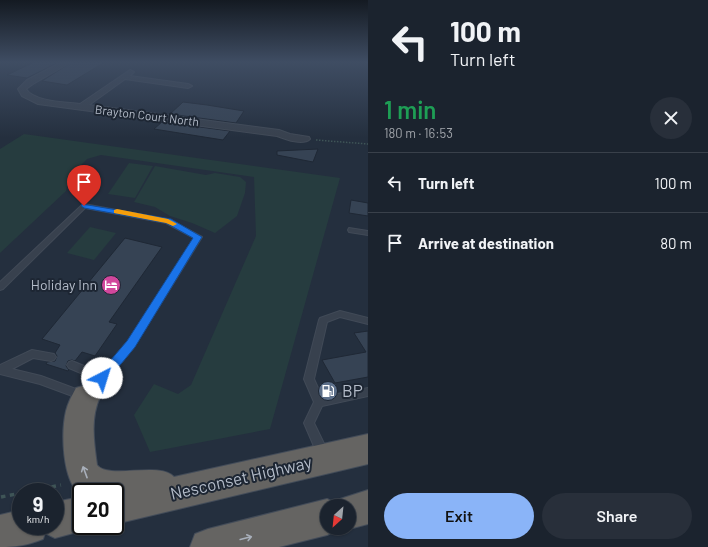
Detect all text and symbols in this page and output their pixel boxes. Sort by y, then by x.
text: 100 m [450,14,521,48]
icon: left [384,16,436,68]
text: Turn left [450,48,516,70]
text: 1 min [384,95,436,124]
button: close [650,97,692,139]
street label: Brayton Court North [94,102,200,128]
text: 180 m · 16:53 [384,125,453,141]
pin [67,165,101,206]
icon: arrive [73,171,95,193]
icon: left [384,172,406,194]
text: Turn left [418,174,474,192]
text: 100 m [654,174,692,192]
icon: arrive [384,232,406,254]
text: Arrive at destination [418,234,554,252]
text: 80 m [660,234,692,252]
hotel icon: Holiday Inn [100,274,122,296]
place label: Holiday Inn [31,276,97,293]
position arrow [81,357,123,399]
fuel station icon: BP [317,380,339,402]
place label: BP [342,380,363,400]
street label: Nesconset Highway [168,451,314,503]
one-way arrow [80,466,88,478]
speed limit sign: 20 [72,483,124,535]
text: 9 [33,492,43,516]
button: Exit [384,493,534,539]
button: Share [542,493,692,539]
north arrow [320,499,356,535]
map controls [320,499,356,535]
text: km/h [27,513,49,525]
one-way arrow [239,533,252,541]

